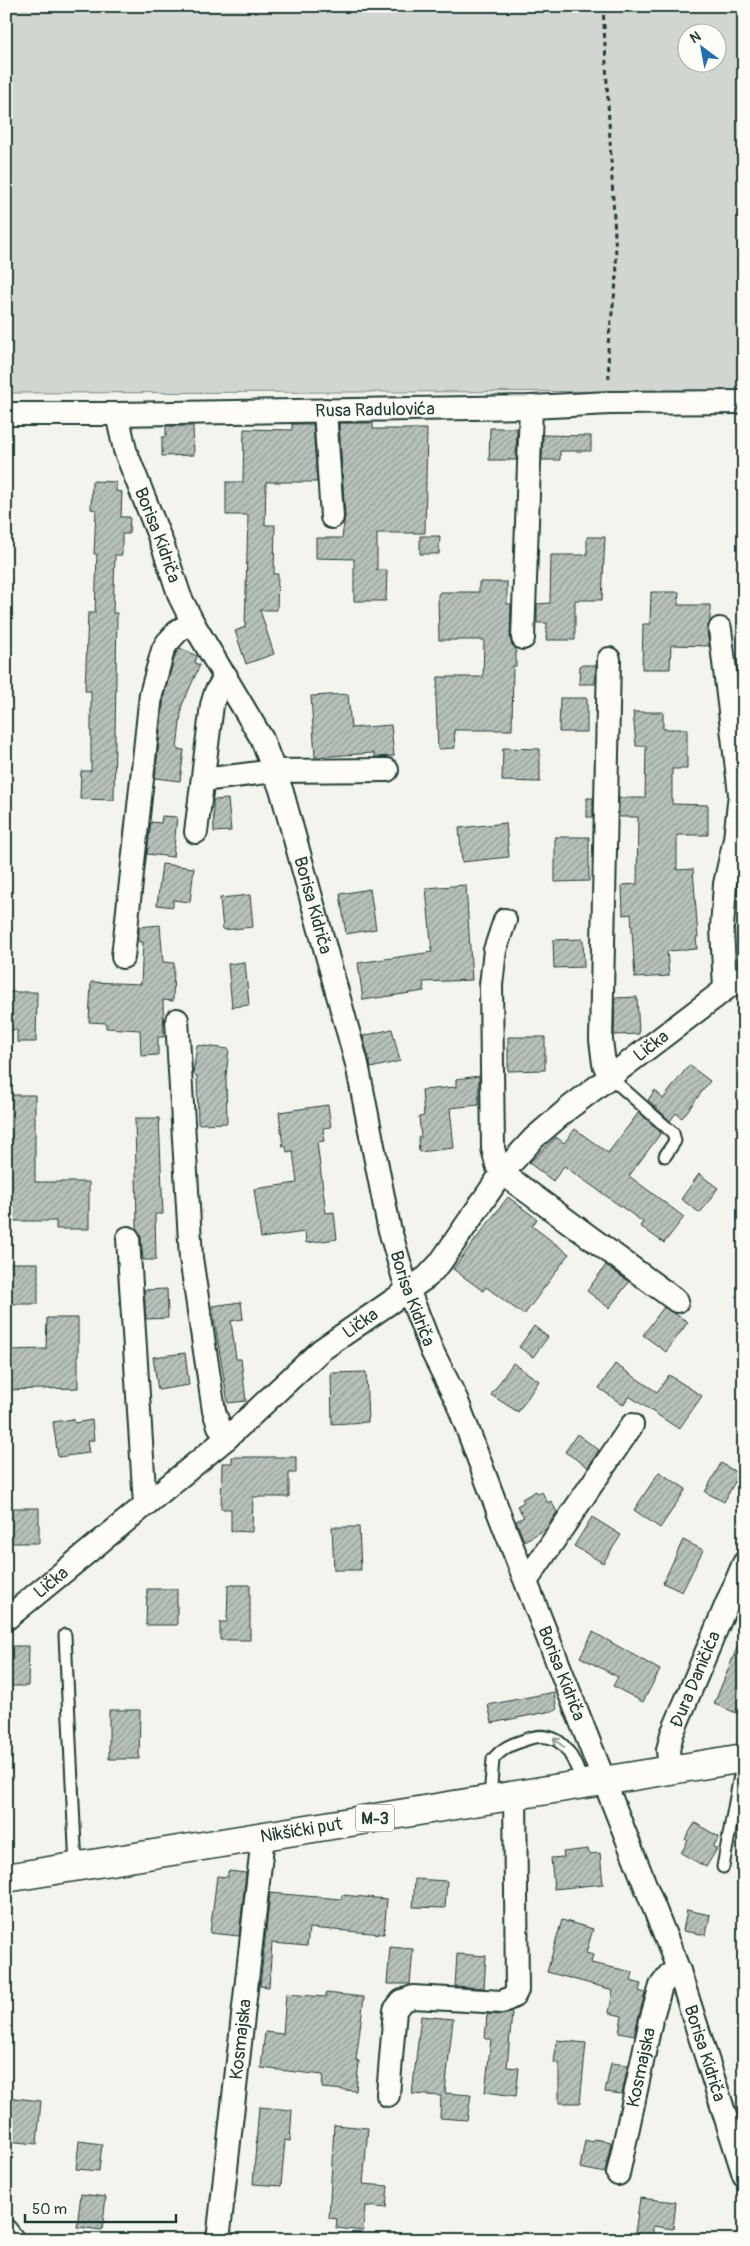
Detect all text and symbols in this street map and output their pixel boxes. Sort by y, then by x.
north arrow [678,22,728,72]
text: N [687,28,704,47]
street label: Rusa Radulovića [315,398,435,423]
street label: Borisa Kidriča [129,484,185,586]
street label: Borisa Kidriča [288,854,337,957]
street label: Lička [629,1025,674,1067]
street label: Borisa Kidriča [384,1248,440,1350]
street label: Lička [338,1303,383,1344]
street label: Lička [29,1562,73,1604]
street label: Borisa Kidriča [532,1623,590,1724]
street label: Đura Daničića [665,1628,726,1731]
one-way arrow [553,1737,566,1749]
road number: M-3 [356,1805,394,1832]
street label: Nikšićki put [258,1812,345,1849]
street label: Kosmajska [225,1998,257,2081]
street label: Borisa Kidriča [679,2002,731,2104]
street label: Kosmajska [622,2026,661,2110]
scale bar [25,2191,176,2223]
text: 50 m [32,2200,67,2219]

